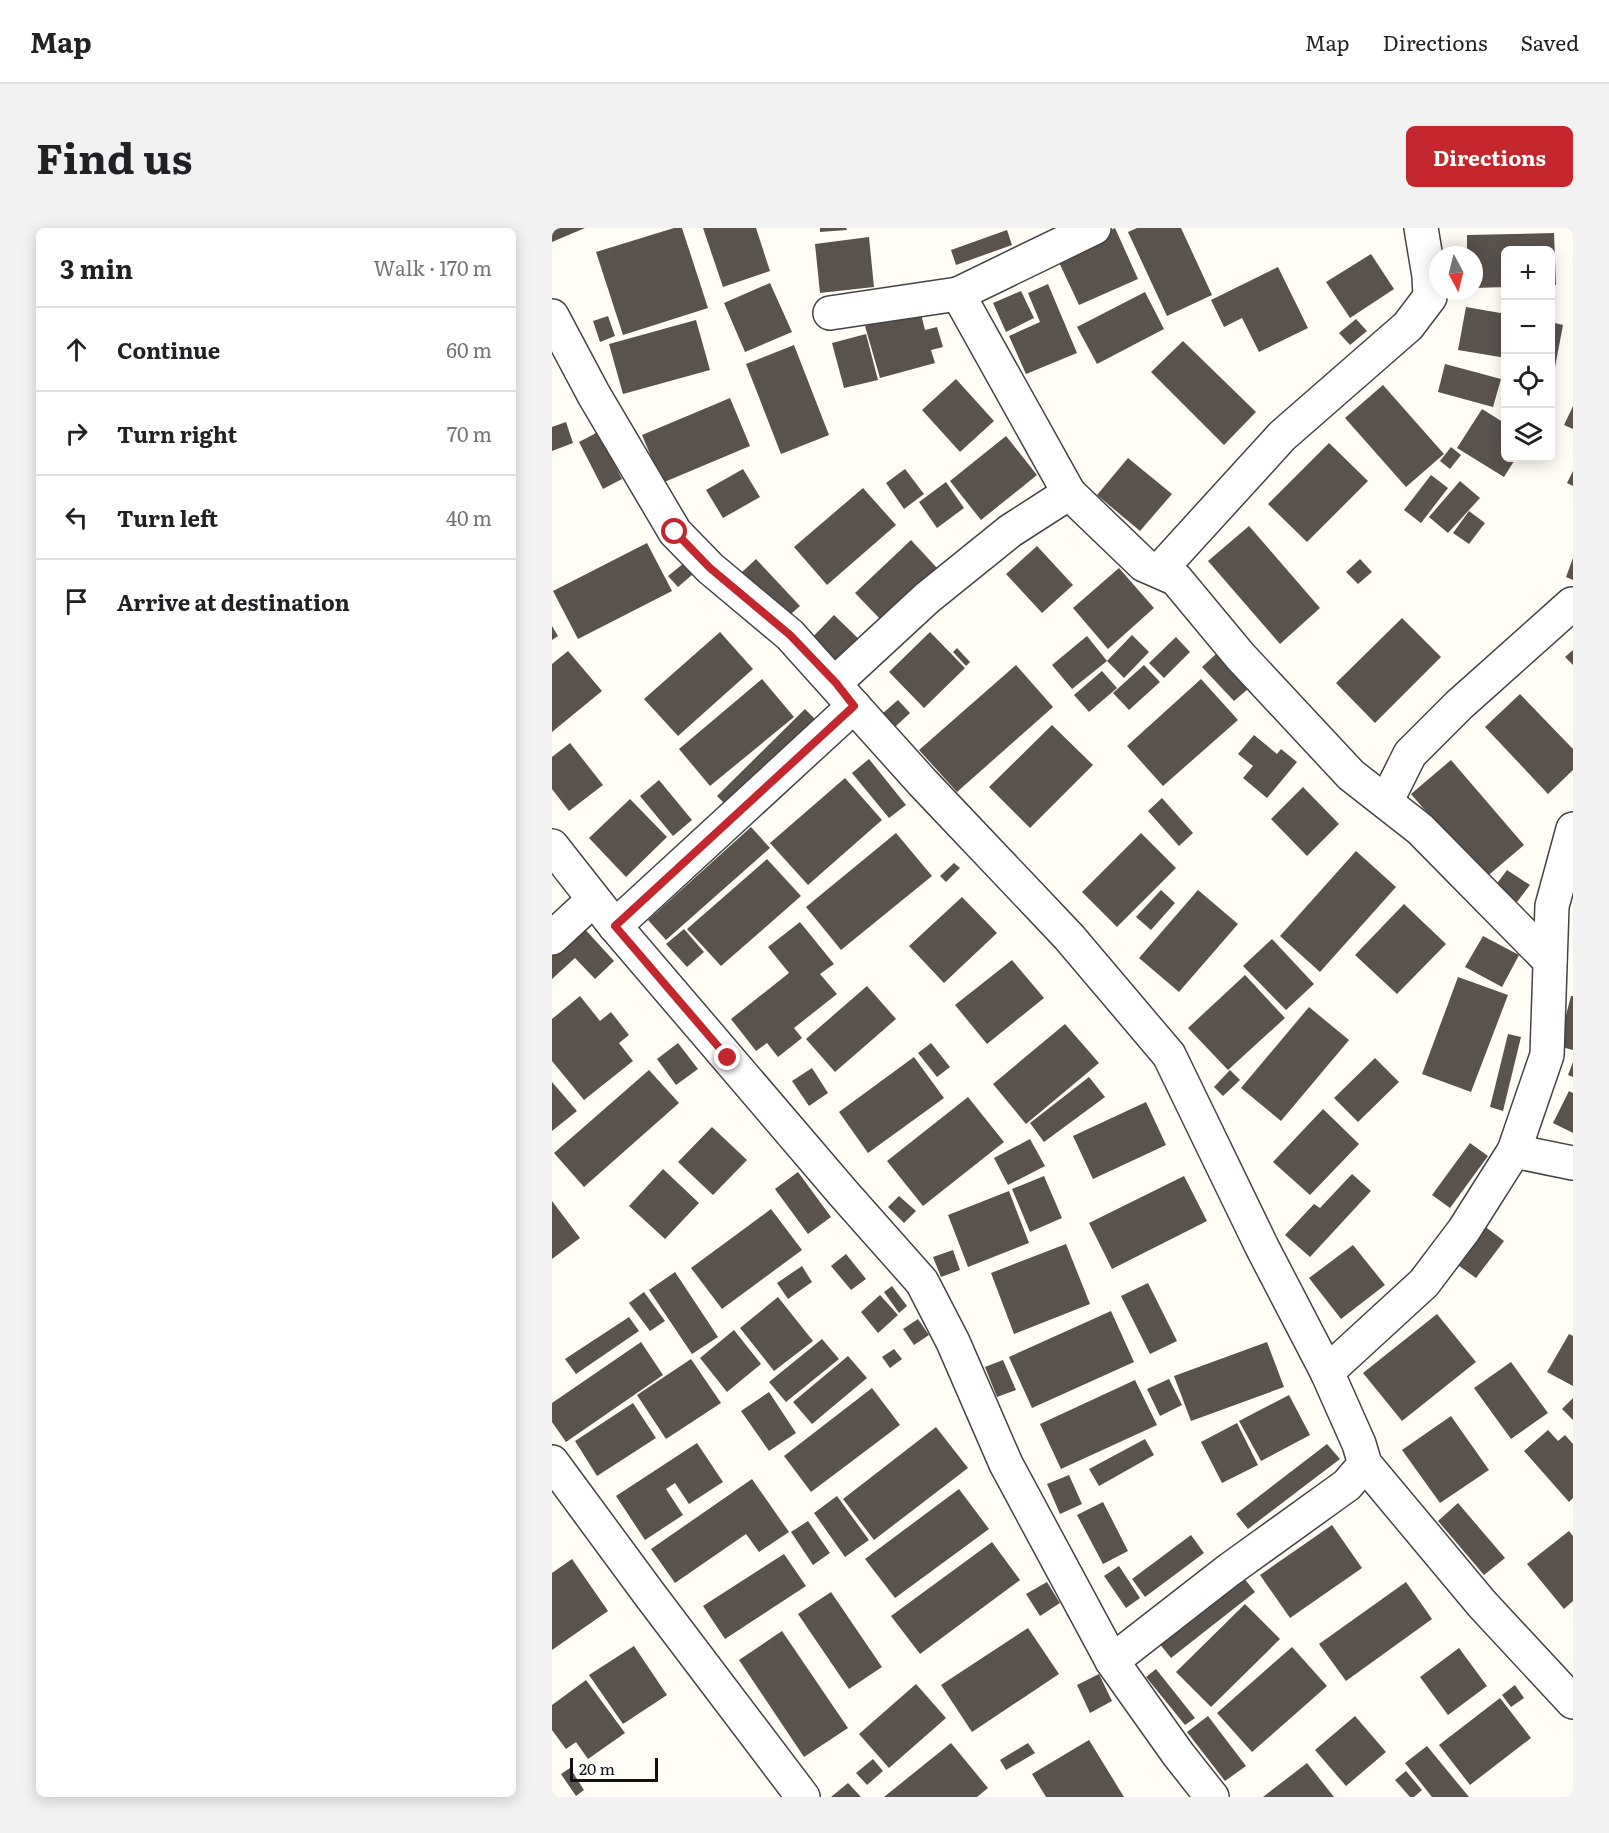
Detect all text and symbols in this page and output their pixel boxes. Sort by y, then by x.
text: Map [30,20,92,62]
text: Map [1305,26,1350,57]
text: Directions [1383,26,1488,57]
text: Saved [1521,26,1579,57]
text: Find us [36,125,193,187]
button: Directions [1406,126,1573,187]
north arrow [1429,246,1483,300]
map controls [1501,246,1555,462]
button: + [1501,246,1555,300]
text: 3 min [60,248,133,287]
text: Walk · 170 m [374,252,492,282]
button: − [1501,300,1555,354]
icon: ahead [60,333,93,366]
text: Continue [117,333,220,366]
text: 60 m [446,334,492,364]
button: locate [1501,354,1555,408]
button: layers [1501,408,1555,462]
icon: right [60,417,93,450]
text: Turn right [117,417,237,450]
text: 70 m [447,418,492,448]
icon: left [60,501,93,534]
text: Turn left [117,501,218,534]
text: 40 m [446,502,492,532]
route start [661,518,687,544]
icon: arrive [60,585,93,618]
text: Arrive at destination [117,585,350,618]
route end [714,1044,740,1070]
scale bar [570,1755,658,1782]
text: 20 m [579,1756,615,1780]

